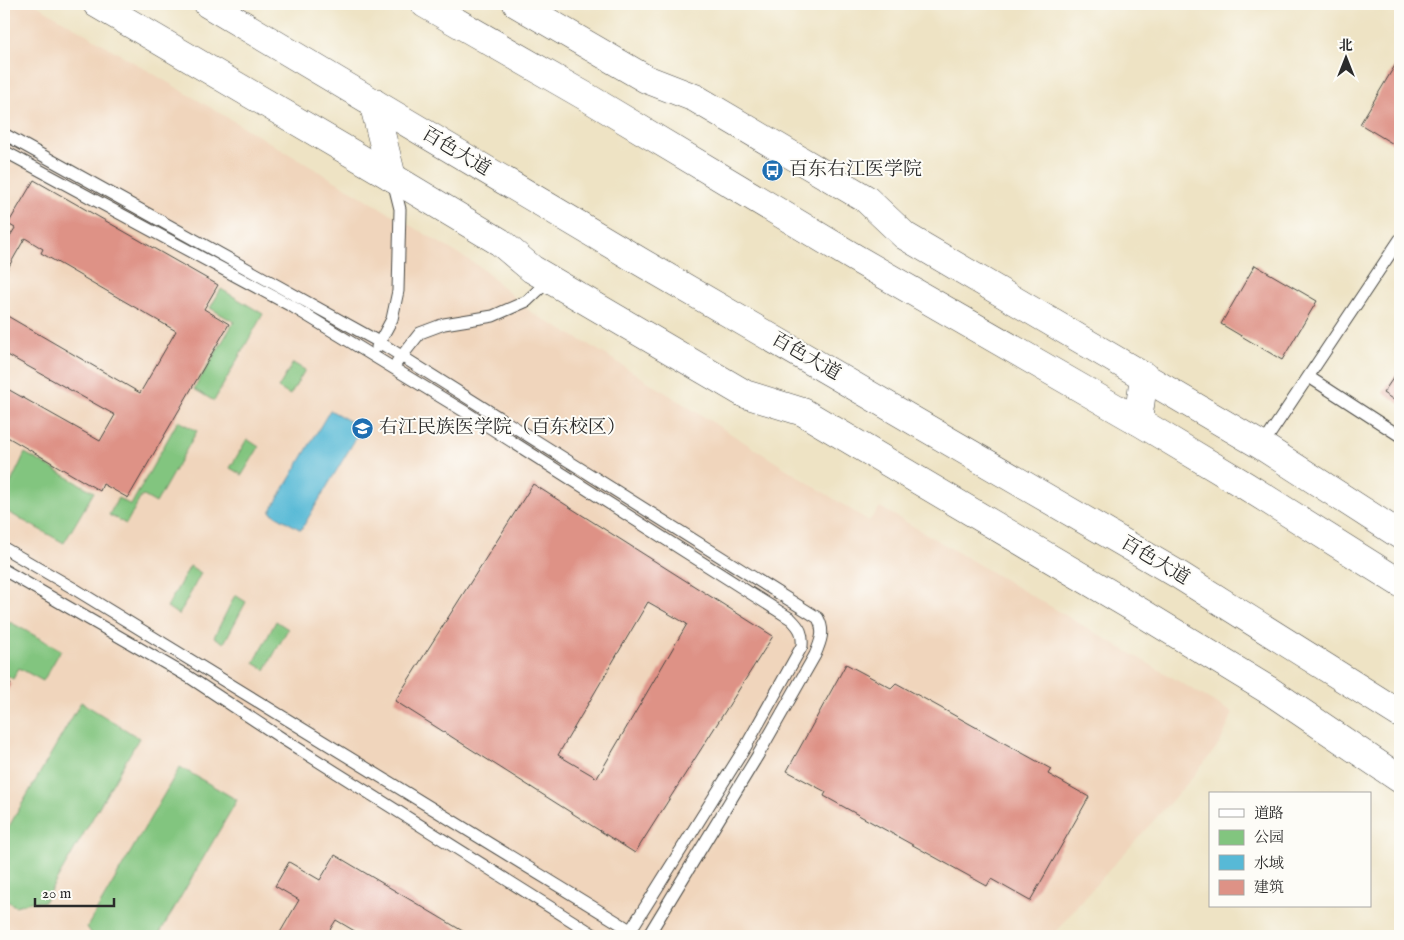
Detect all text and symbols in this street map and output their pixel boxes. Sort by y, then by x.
north arrow [1322,32,1372,82]
text: 北 [1339,37,1353,55]
street label: 百色大道 [417,122,495,182]
bus stop icon: 百东右江医学院 [761,158,785,182]
place label: 百东右江医学院 [789,158,922,182]
street label: 百色大道 [767,328,845,386]
school or university icon: 右江民族医学院（百东校区） [351,416,375,440]
place label: 右江民族医学院（百东校区） [379,416,626,440]
street label: 百色大道 [1116,531,1194,591]
legend [1209,792,1372,908]
text: 道路 [1254,804,1284,823]
text: 公园 [1254,828,1284,847]
text: 水域 [1254,854,1284,873]
scale bar [35,875,114,907]
text: 建筑 [1254,878,1284,897]
text: 20 m [42,884,72,903]

